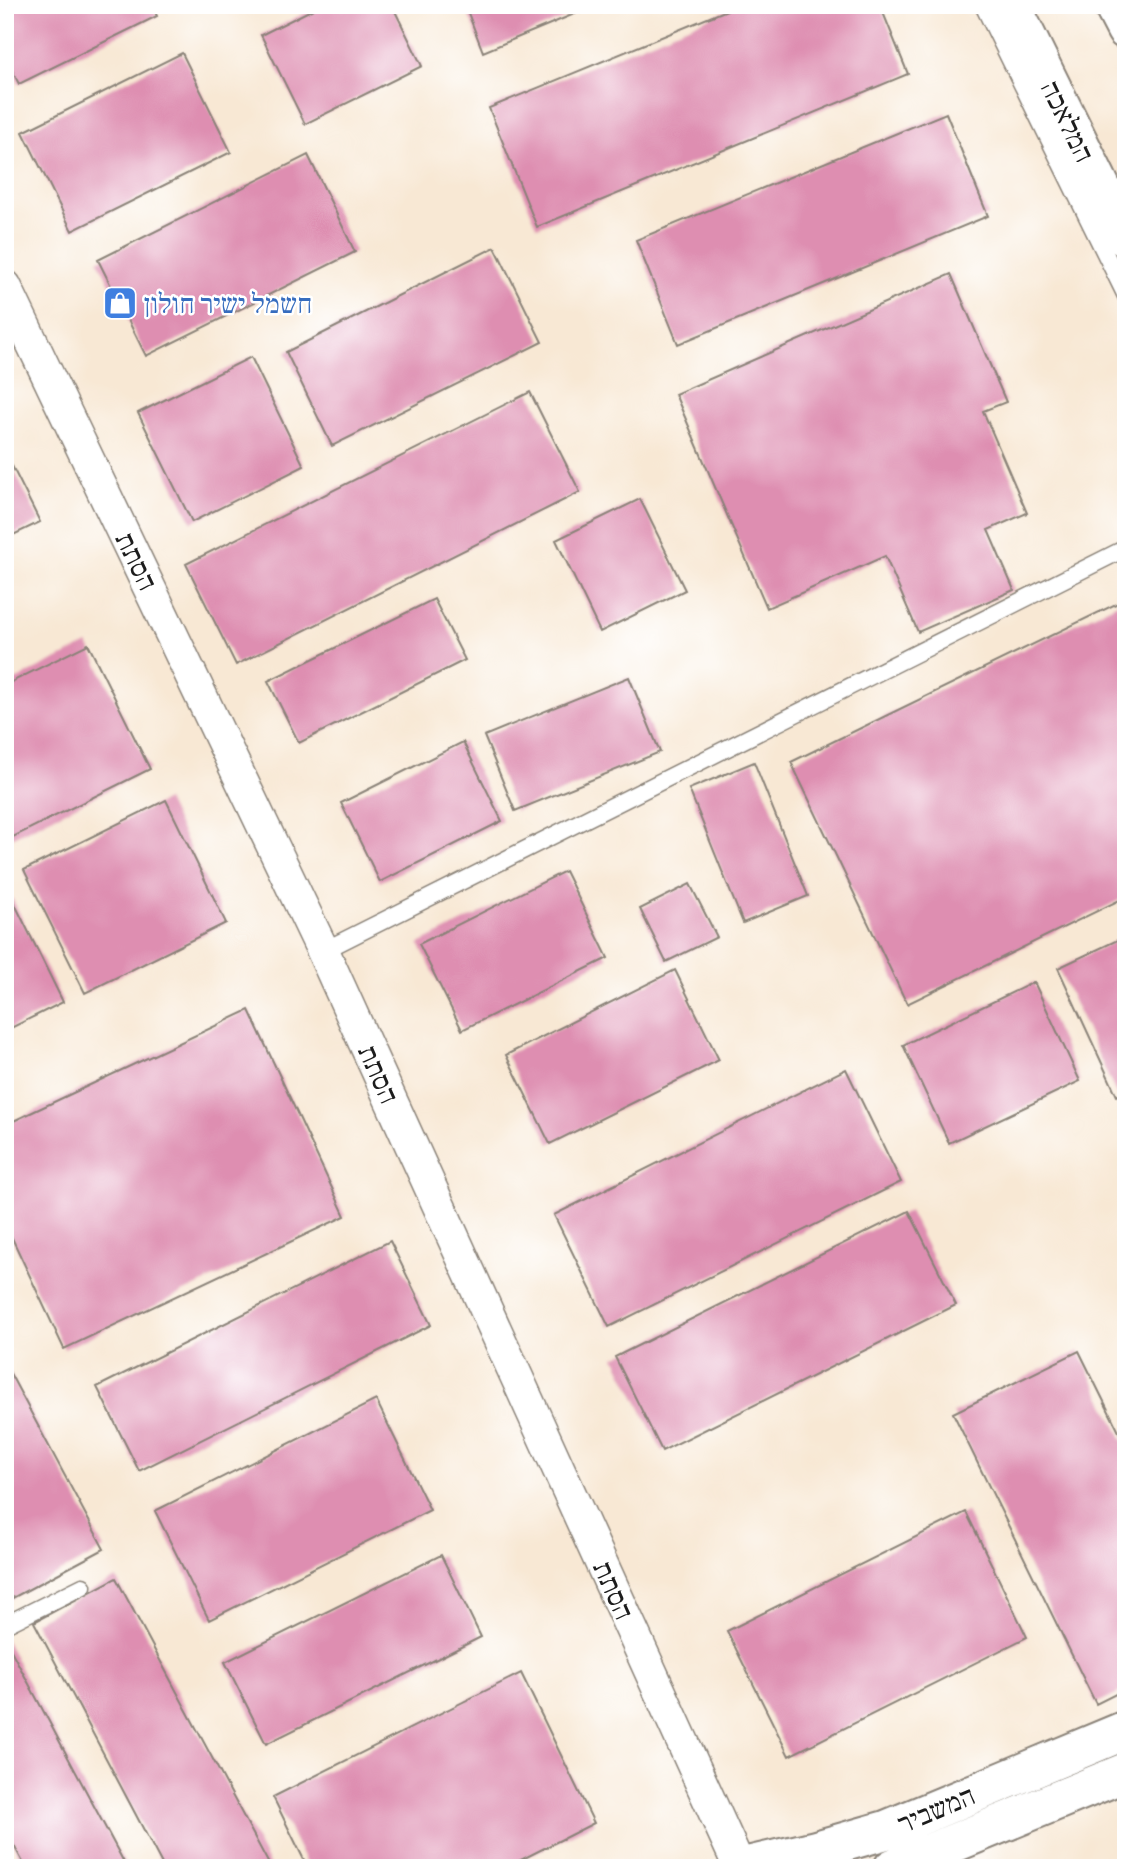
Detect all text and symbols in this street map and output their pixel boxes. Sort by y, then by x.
street label: המלאכה [1032,75,1101,168]
shop icon: חשמל ישיר חולון [101,284,139,322]
place label: חשמל ישיר חולון [144,287,312,322]
street label: הסתת [107,527,165,597]
street label: הסתת [349,1040,406,1109]
street label: הסתת [584,1556,641,1625]
street label: המשביר [892,1778,981,1842]

